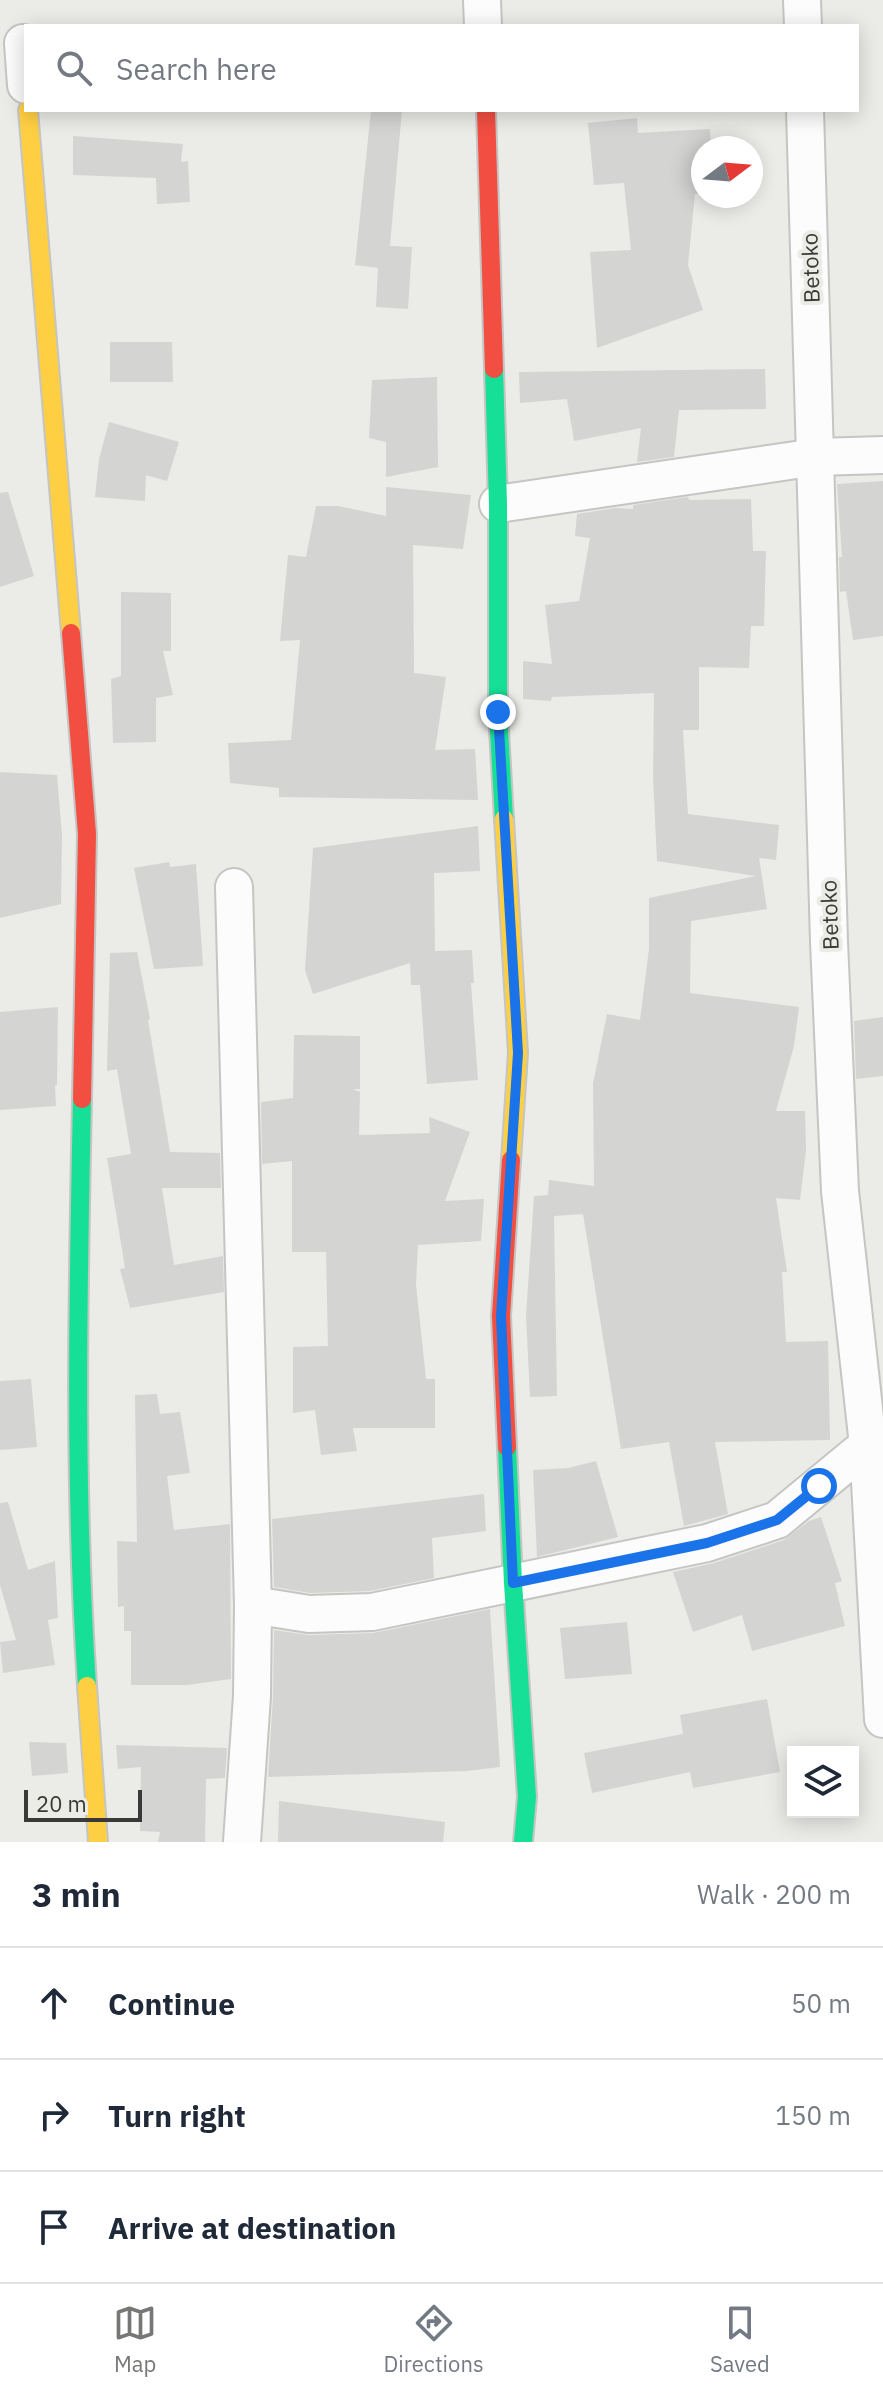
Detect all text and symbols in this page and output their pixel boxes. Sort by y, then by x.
search box [24,24,859,112]
icon: search [52,46,96,90]
text: Search here [116,49,277,88]
north arrow [691,136,763,208]
street label: Betoko [794,233,826,303]
route end [480,694,516,730]
street label: Betoko [813,880,845,950]
route start [801,1468,837,1504]
map controls [787,1746,859,1818]
button: layers [787,1746,859,1818]
scale bar [24,1786,142,1822]
text: 20 m [36,1789,87,1818]
text: 3 min [32,1872,121,1916]
text: Walk · 200 m [697,1877,851,1911]
icon: ahead [32,1981,76,2025]
text: Continue [108,1984,235,2023]
text: 50 m [791,1986,851,2020]
icon: right [32,2093,76,2137]
text: Turn right [108,2096,246,2135]
text: 150 m [775,2098,851,2132]
icon: arrive [32,2205,76,2249]
text: Arrive at destination [108,2208,396,2247]
tab: Map [113,2301,157,2378]
tab: Directions [384,2301,484,2378]
tab: Saved [710,2301,770,2378]

